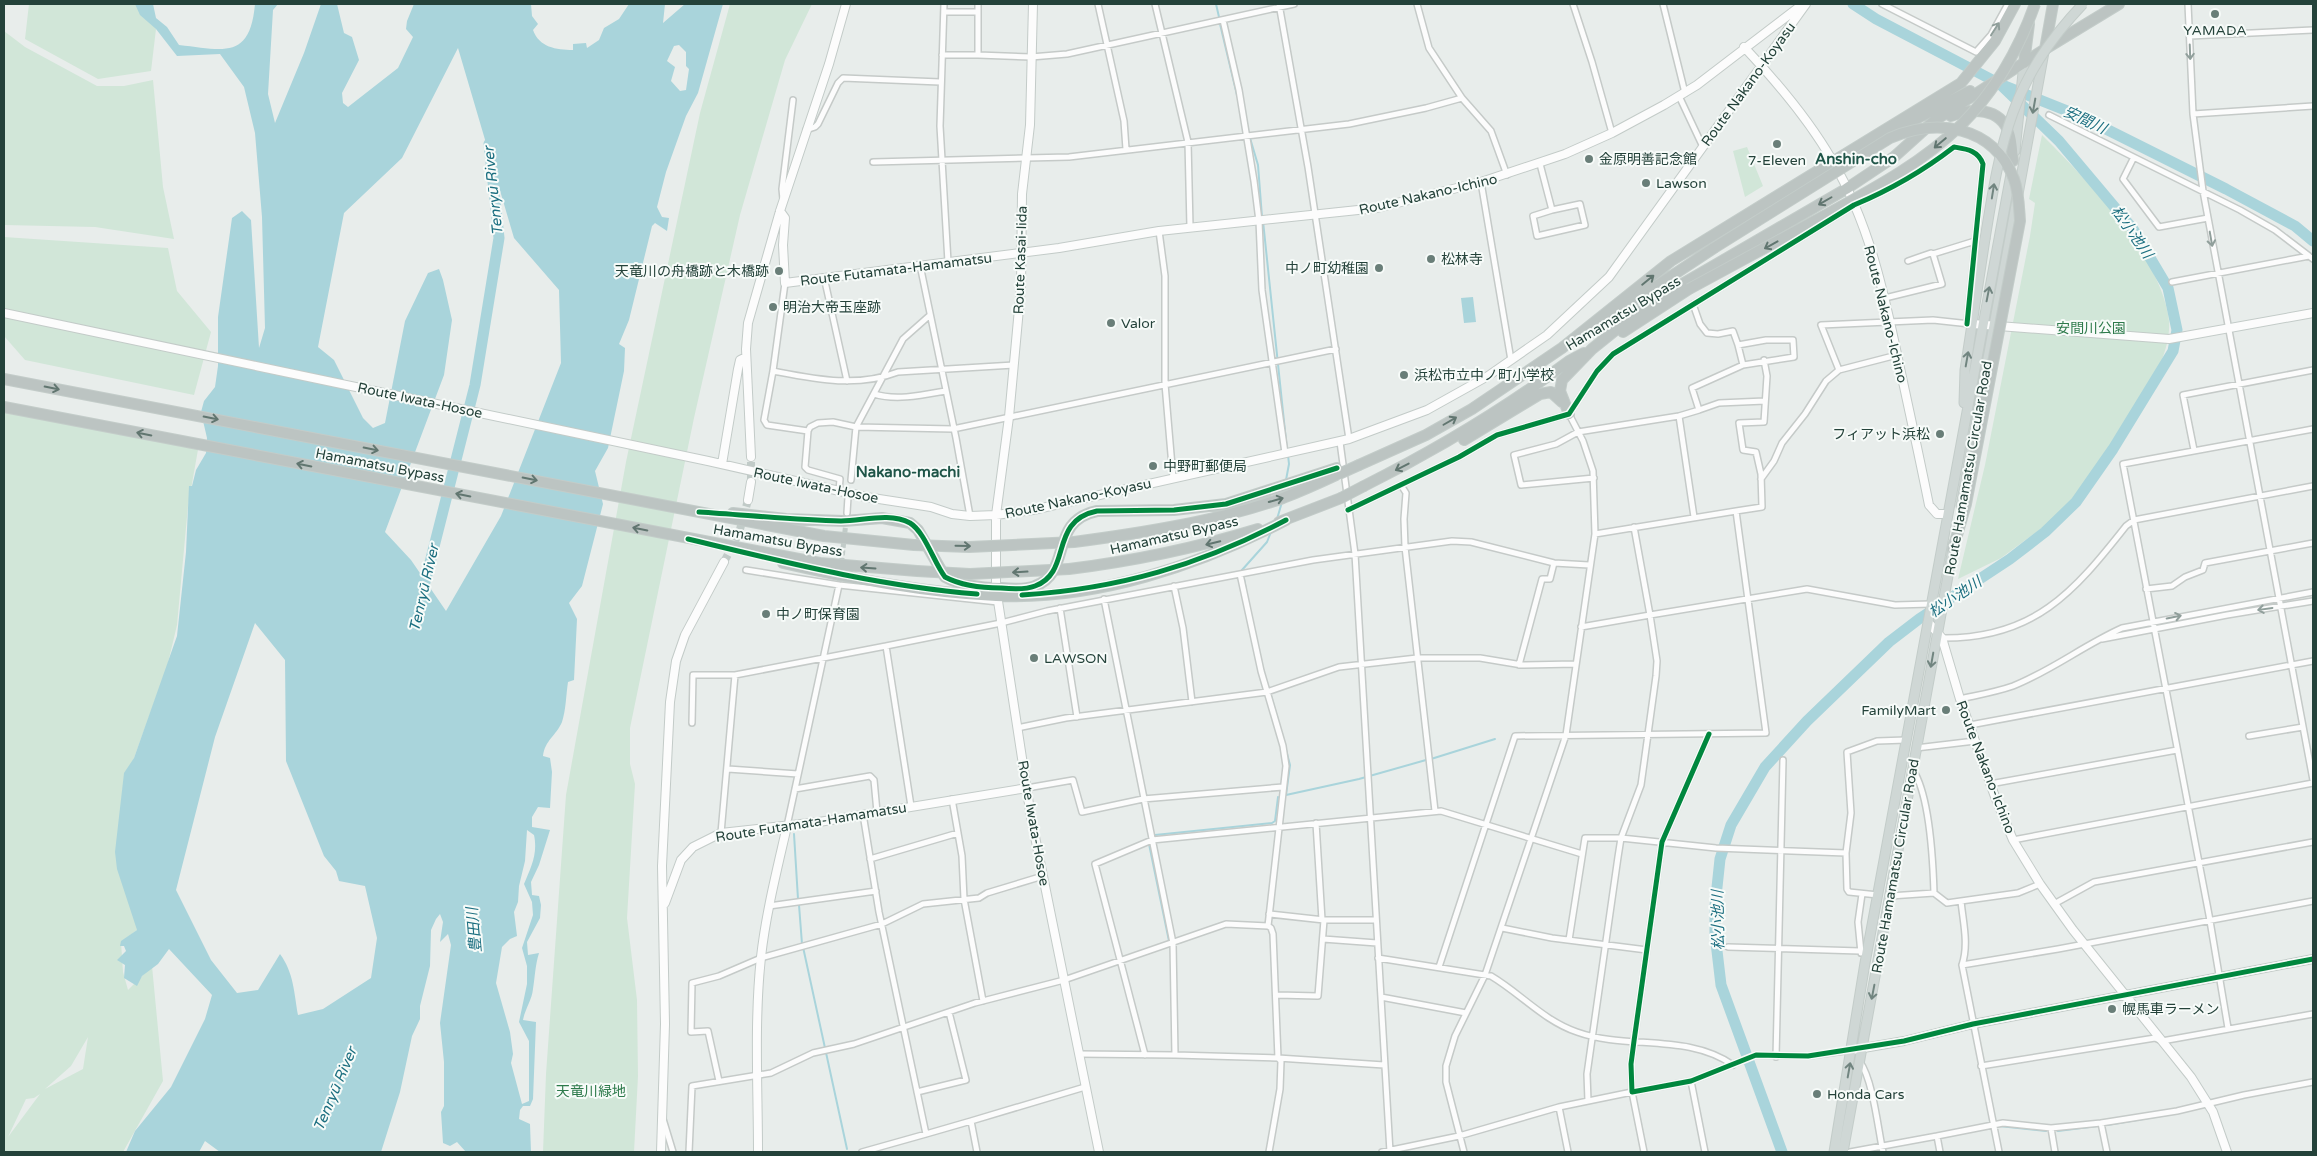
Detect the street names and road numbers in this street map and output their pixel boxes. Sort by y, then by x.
street label: Route Nakano-Koyasu [1698,19,1799,150]
street label: Route Nakano-Ichino [1357,170,1499,219]
street label: Route Kasai-Iida [1010,205,1031,315]
street label: Route Nakano-Ichino [1860,243,1911,385]
street label: Route Futamata-Hamamatsu [799,249,993,290]
street label: Hamamatsu Bypass [1563,272,1684,354]
street label: Route Hamamatsu Circular Road [1941,359,1996,577]
street label: Route Iwata-Hosoe [356,379,484,422]
street label: Hamamatsu Bypass [314,445,446,486]
street label: Route Iwata-Hosoe [752,464,880,507]
street label: Route Nakano-Koyasu [1003,475,1153,522]
street label: Hamamatsu Bypass [1108,512,1240,559]
street label: Hamamatsu Bypass [712,521,844,560]
street label: Route Nakano-Ichino [1952,698,2019,836]
street label: Route Hamamatsu Circular Road [1868,757,1923,975]
street label: Route Iwata-Hosoe [1014,759,1053,887]
street label: Route Futamata-Hamamatsu [714,799,908,846]

